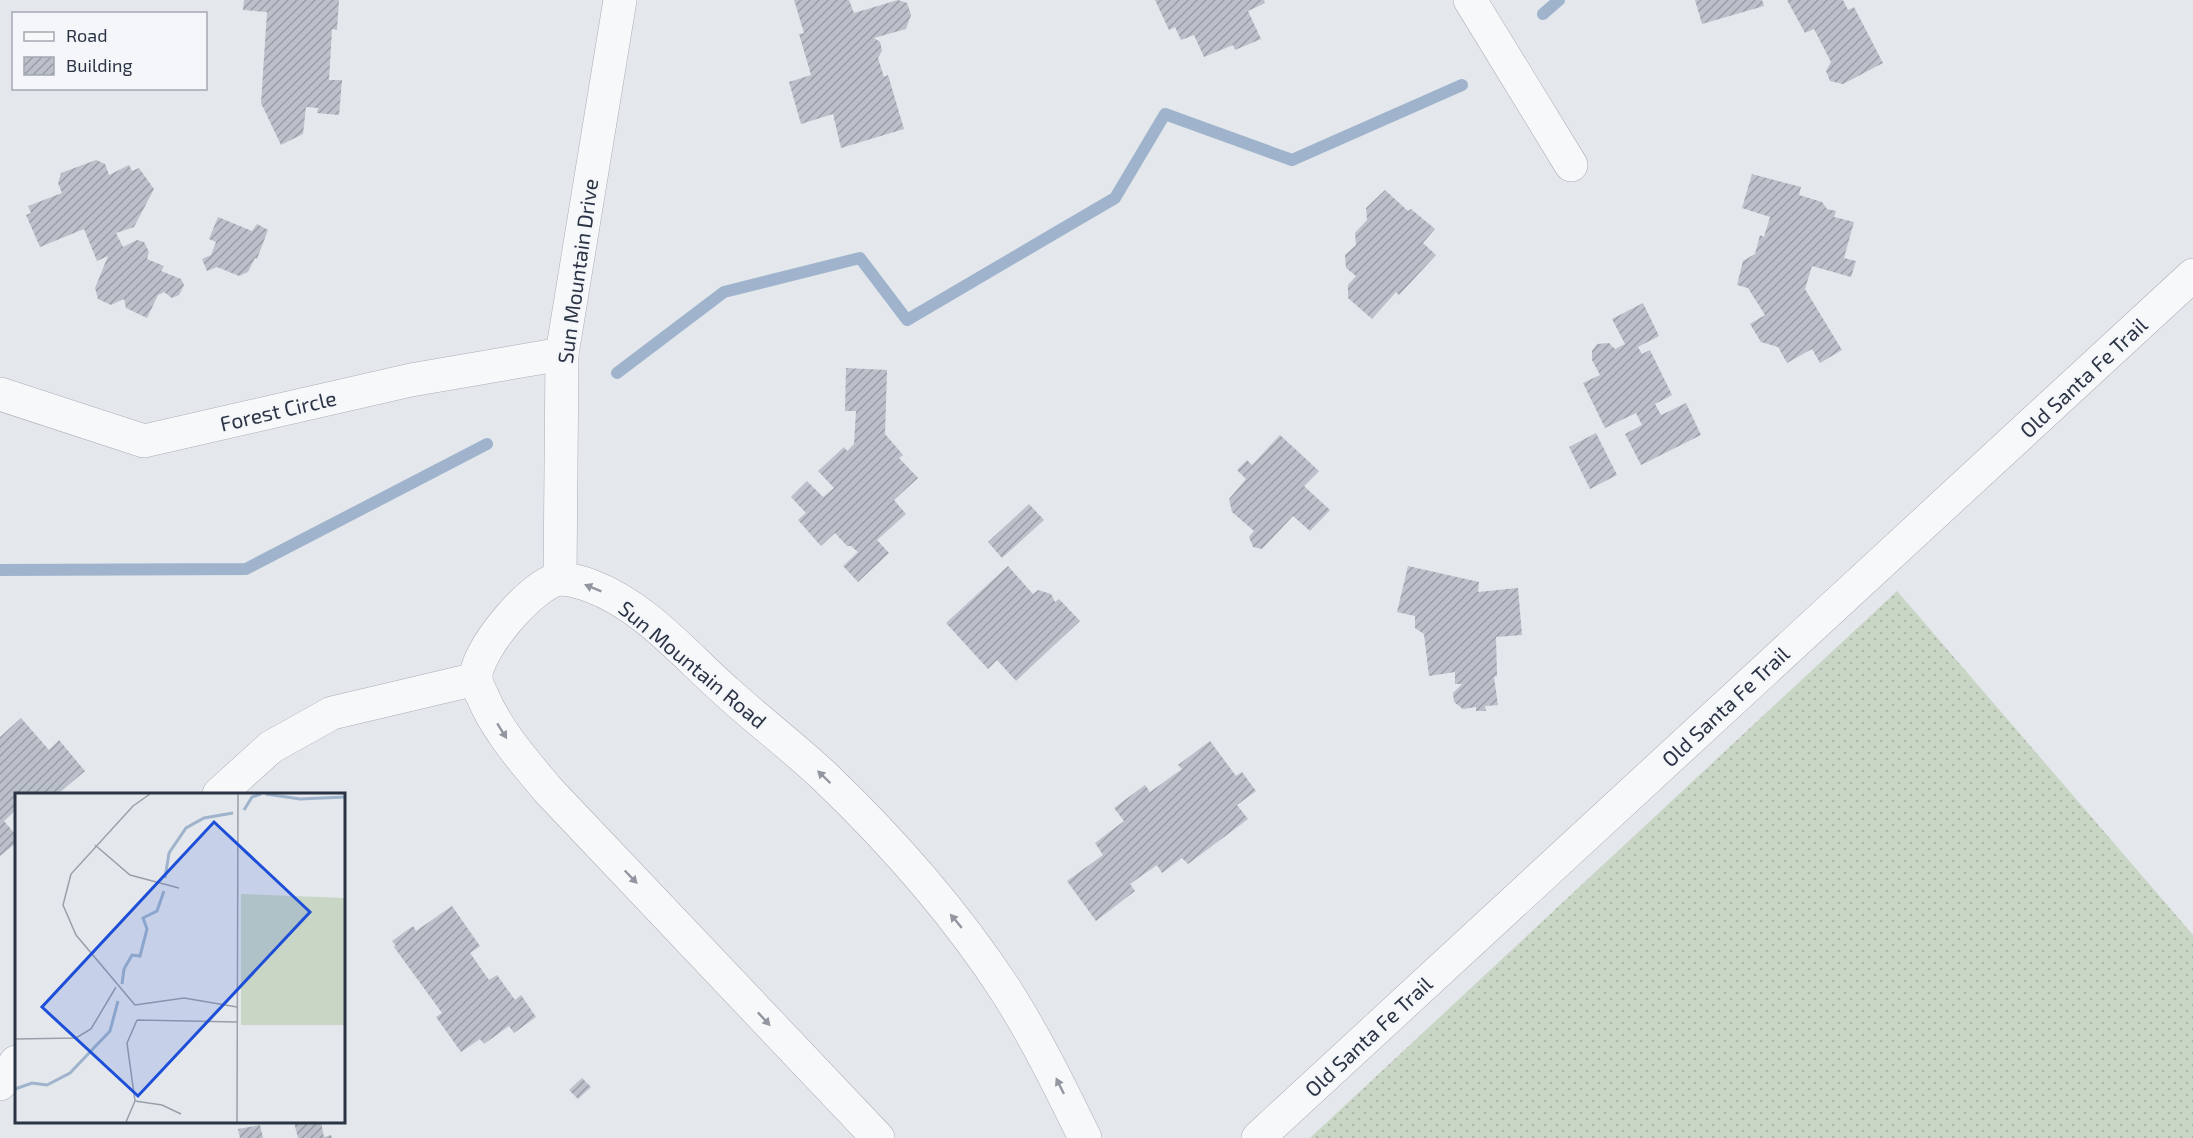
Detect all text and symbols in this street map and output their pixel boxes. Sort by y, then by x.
legend [12,12,207,90]
text: Road [66,24,107,46]
text: Building [66,54,133,76]
street label: Sun Mountain Drive [552,177,602,365]
street label: Old Santa Fe Trail [2014,311,2152,442]
street label: Forest Circle [217,384,339,436]
one-way arrow [584,583,602,593]
street label: Sun Mountain Road [614,595,772,733]
street label: Old Santa Fe Trail [1656,640,1794,771]
one-way arrow [496,723,507,739]
one-way arrow [817,770,832,784]
inset map [15,793,345,1123]
one-way arrow [624,869,638,884]
one-way arrow [949,913,962,929]
street label: Old Santa Fe Trail [1299,970,1437,1101]
one-way arrow [757,1011,770,1026]
one-way arrow [1055,1077,1064,1094]

